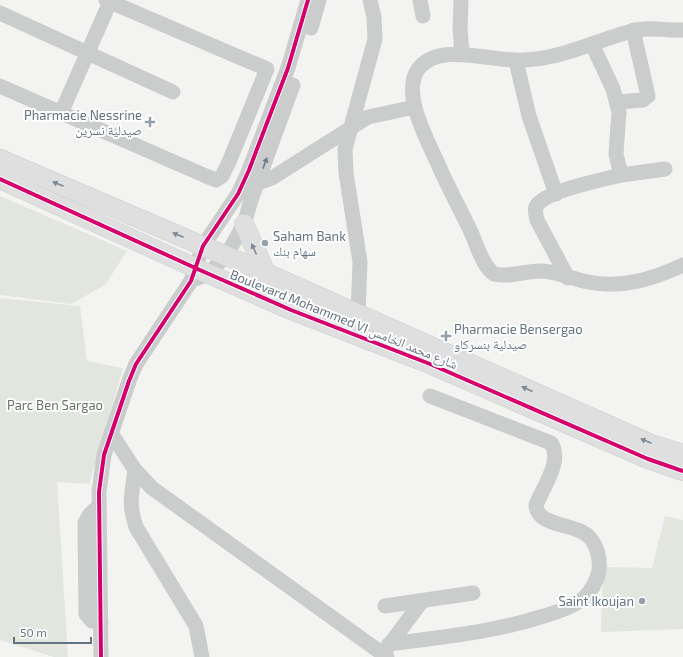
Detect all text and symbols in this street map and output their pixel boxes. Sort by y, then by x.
place label: Pharmacie Nessrine صيدلية نسرين [24,107,142,139]
marker: Pharmacie Nessrine صيدلية نسرين [145,117,155,127]
one-way arrow [262,157,268,169]
one-way arrow [52,181,64,187]
place label: Saham Bank سهام بنك [273,228,346,260]
one-way arrow [172,232,183,238]
marker: Saham Bank سهام بنك [260,238,270,248]
one-way arrow [251,243,257,255]
street label: Boulevard Mohammed VI شارع محمد الخامس [227,266,460,374]
place label: Pharmacie Bensergao صيدلية بنسركاو [454,321,583,353]
marker: Pharmacie Bensergao صيدلية بنسركاو [441,331,451,341]
one-way arrow [522,386,533,392]
park label: Parc Ben Sargao [7,397,103,413]
one-way arrow [640,438,652,444]
place label: Saint Ikoujan [558,593,634,609]
marker: Saint Ikoujan [637,596,647,606]
scale bar [14,619,91,645]
text: 50 m [20,625,47,639]

